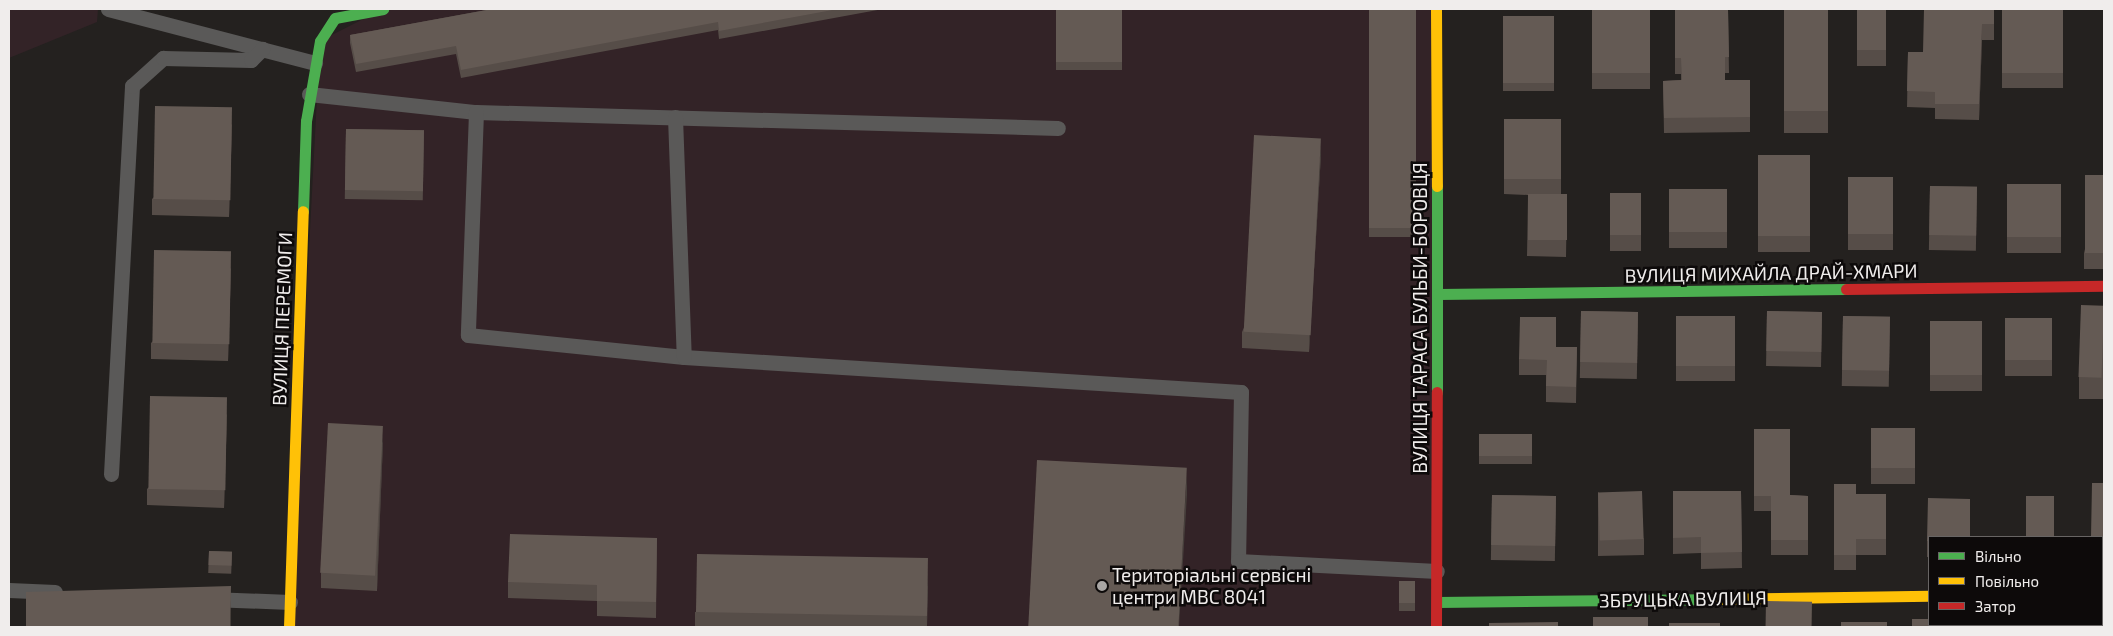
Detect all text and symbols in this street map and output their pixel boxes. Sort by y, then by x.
street label: ВУЛИЦЯ ТАРАСА БУЛЬБИ-БОРОВЦЯ [1409,162,1431,474]
street label: ВУЛИЦЯ ПЕРЕМОГИ [268,232,296,406]
street label: ВУЛИЦЯ МИХАЙЛА ДРАЙ-ХМАРИ [1624,259,1918,287]
legend [1928,536,2103,626]
text: Вільно [1975,547,2022,565]
place label: Територіальні сервісні центри МВС 8041 [1112,564,1311,608]
text: Повільно [1975,572,2039,590]
marker: Територіальні сервісні центри МВС 8041 [1096,580,1108,592]
street label: ЗБРУЦЬКА ВУЛИЦЯ [1599,586,1767,612]
text: Затор [1975,597,2016,615]

